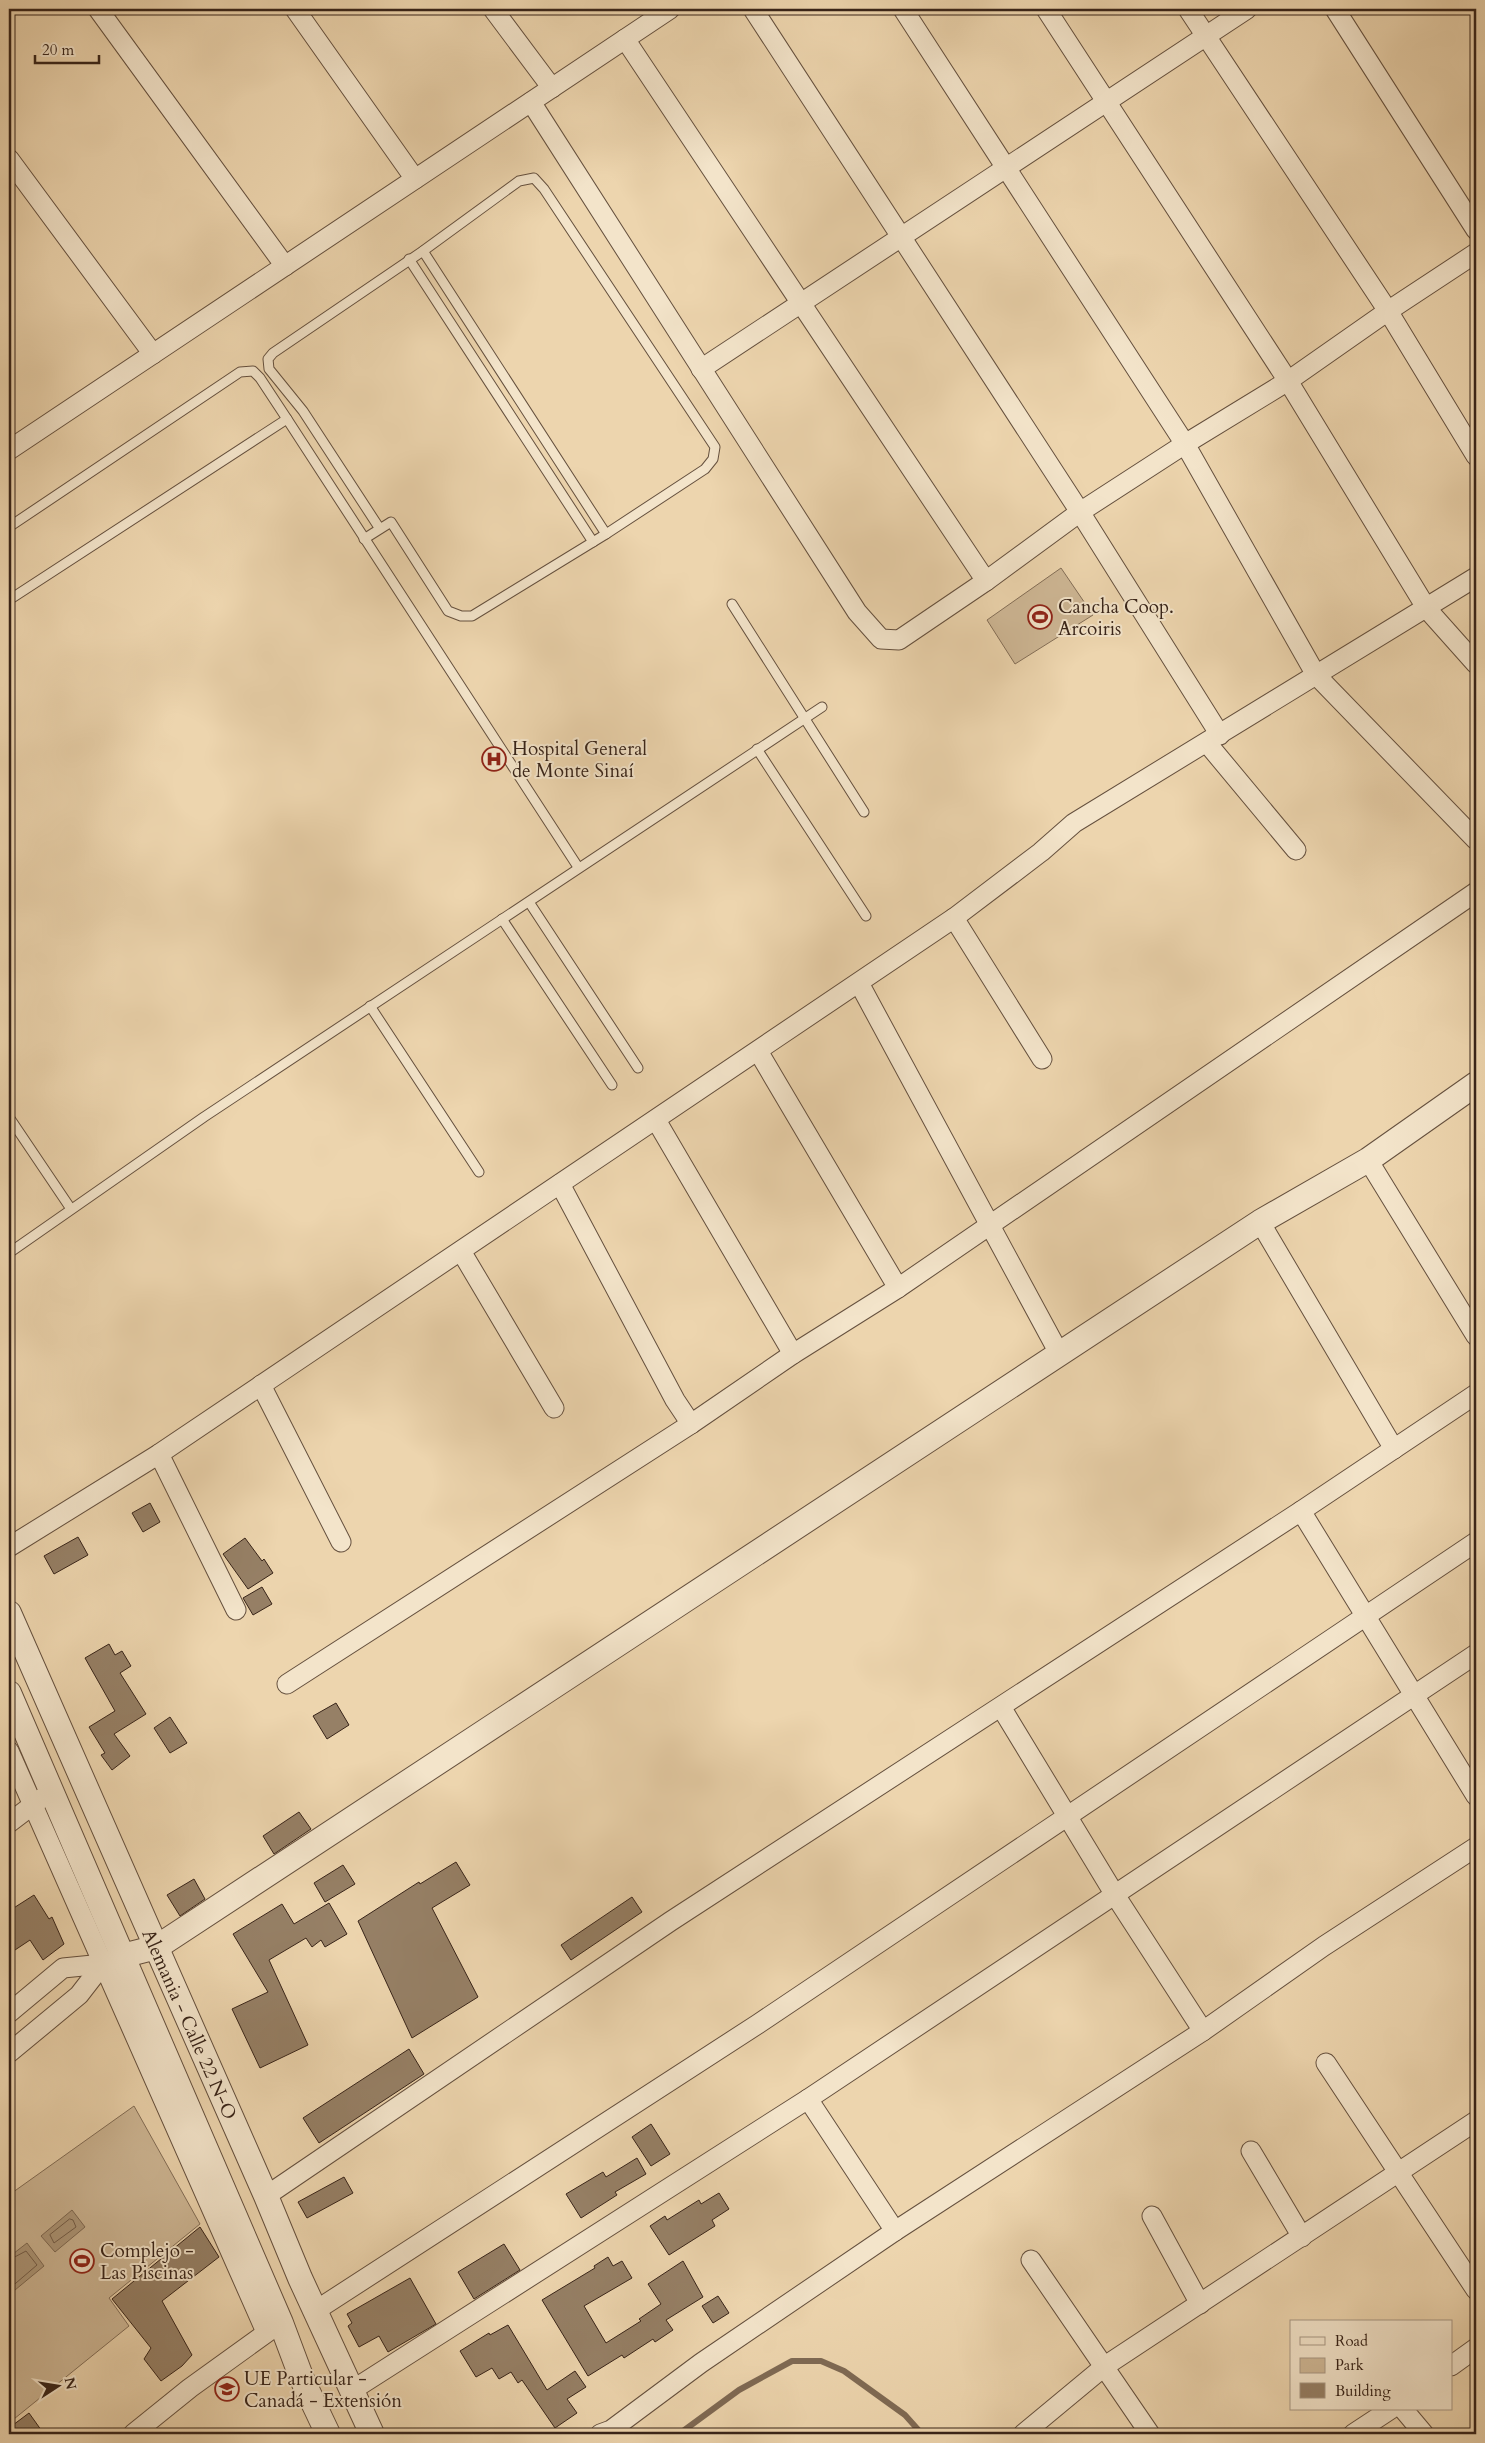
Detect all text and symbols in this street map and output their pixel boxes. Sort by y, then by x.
scale bar [35,32,99,64]
text: 20 m [42,40,74,60]
place label: Cancha Coop. Arcoiris [1058,594,1174,642]
sports icon: Cancha Coop. Arcoiris [1027,604,1053,630]
place label: Hospital General de Monte Sinaí [512,736,647,784]
hospital icon: Hospital General de Monte Sinaí [481,746,507,772]
street label: Alemania - Calle 22 N-O [135,1925,243,2124]
place label: Complejo - Las Piscinas [100,2238,194,2286]
sports icon: Complejo - Las Piscinas [69,2248,95,2274]
legend [1290,2320,1452,2410]
text: Road [1335,2331,1368,2351]
text: Park [1335,2355,1364,2375]
north arrow [32,2360,82,2410]
place label: UE Particular - Canadá - Extensión [244,2366,402,2414]
text: N [60,2375,81,2391]
school or university icon: UE Particular - Canadá - Extensión [214,2376,240,2402]
text: Building [1335,2381,1391,2401]

